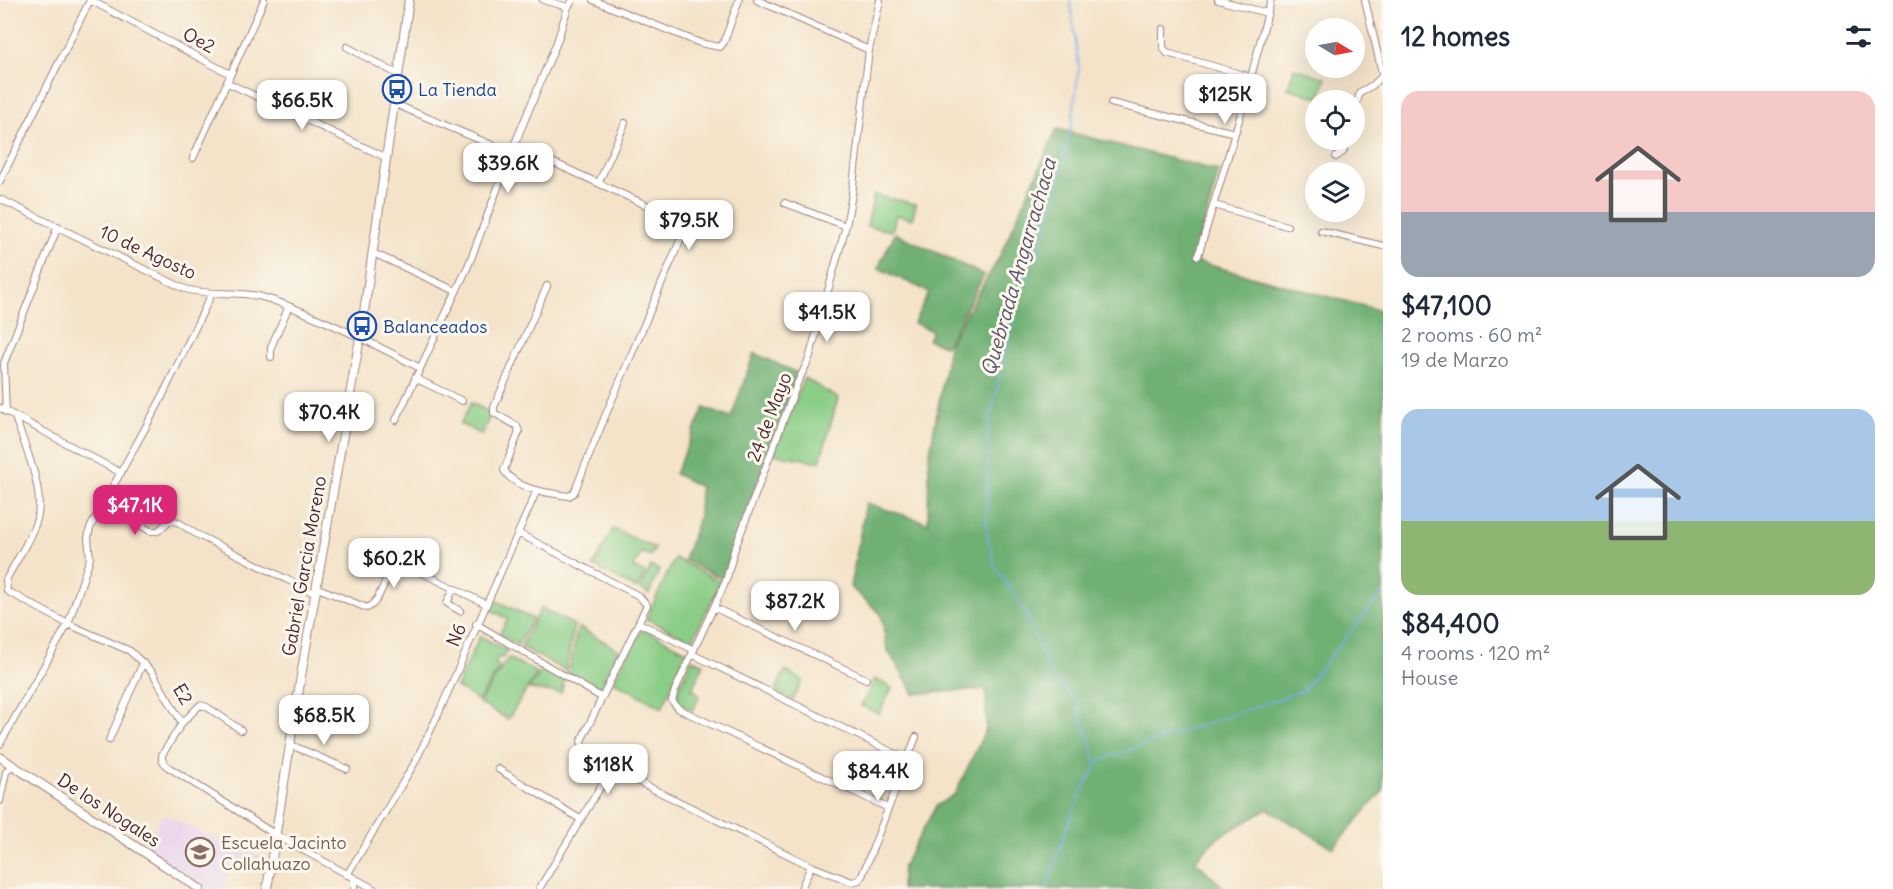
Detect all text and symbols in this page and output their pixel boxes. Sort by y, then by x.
north arrow [1305,18,1365,78]
map controls [1305,18,1365,222]
text: 12 homes [1401,20,1510,53]
icon: filters [1842,20,1875,53]
street label: Oe2 [179,22,219,58]
bus stop icon: La Tienda [381,73,413,105]
pin: $125K [1183,74,1267,125]
place label: La Tienda [418,78,497,101]
pin: $66.5K [253,80,351,131]
text: $125K [1198,81,1252,106]
text: $66.5K [271,87,333,112]
button: locate [1305,90,1365,150]
icon: home [1584,130,1692,238]
pin: $39.6K [459,143,557,194]
text: $39.6K [477,150,539,175]
water label: Quebrada Angarrachaca [975,154,1061,378]
button: layers [1305,162,1365,222]
pin: $79.5K [640,200,738,251]
text: $79.5K [659,207,719,232]
street label: 10 de Agosto [96,220,200,284]
text: $47,100 [1401,289,1492,322]
pin: $41.5K [778,292,876,343]
text: $41.5K [798,299,856,324]
bus stop icon: Balanceados [346,310,378,342]
place label: Balanceados [383,315,487,338]
text: 2 rooms · 60 m² [1401,322,1542,347]
text: 19 de Marzo [1401,347,1509,372]
street label: 24 de Mayo [741,369,797,465]
pin: $70.4K [280,392,378,443]
text: $70.4K [298,399,360,424]
icon: home [1584,448,1692,556]
street label: Gabriel Garcia Moreno [277,474,331,658]
pin: $47.1K [86,485,184,536]
text: $47.1K [107,492,163,517]
pin: $60.2K [345,538,443,589]
text: $60.2K [362,545,426,570]
pin: $87.2K [746,581,844,632]
text: $87.2K [765,588,825,613]
text: $84,400 [1401,607,1500,640]
street label: N6 [441,620,471,650]
text: 4 rooms · 120 m² [1401,640,1550,665]
text: House [1401,665,1458,690]
street label: E2 [168,679,198,709]
pin: $68.5K [275,695,373,746]
text: $68.5K [293,702,355,727]
pin: $118K [566,744,650,795]
text: $118K [583,751,633,776]
pin: $84.4K [829,751,927,802]
text: $84.4K [847,758,909,783]
street label: De los Nogales [53,768,165,852]
place label: Escuela Jacinto Collahuazo [221,831,347,875]
school or university icon: Escuela Jacinto Collahuazo [184,836,216,868]

